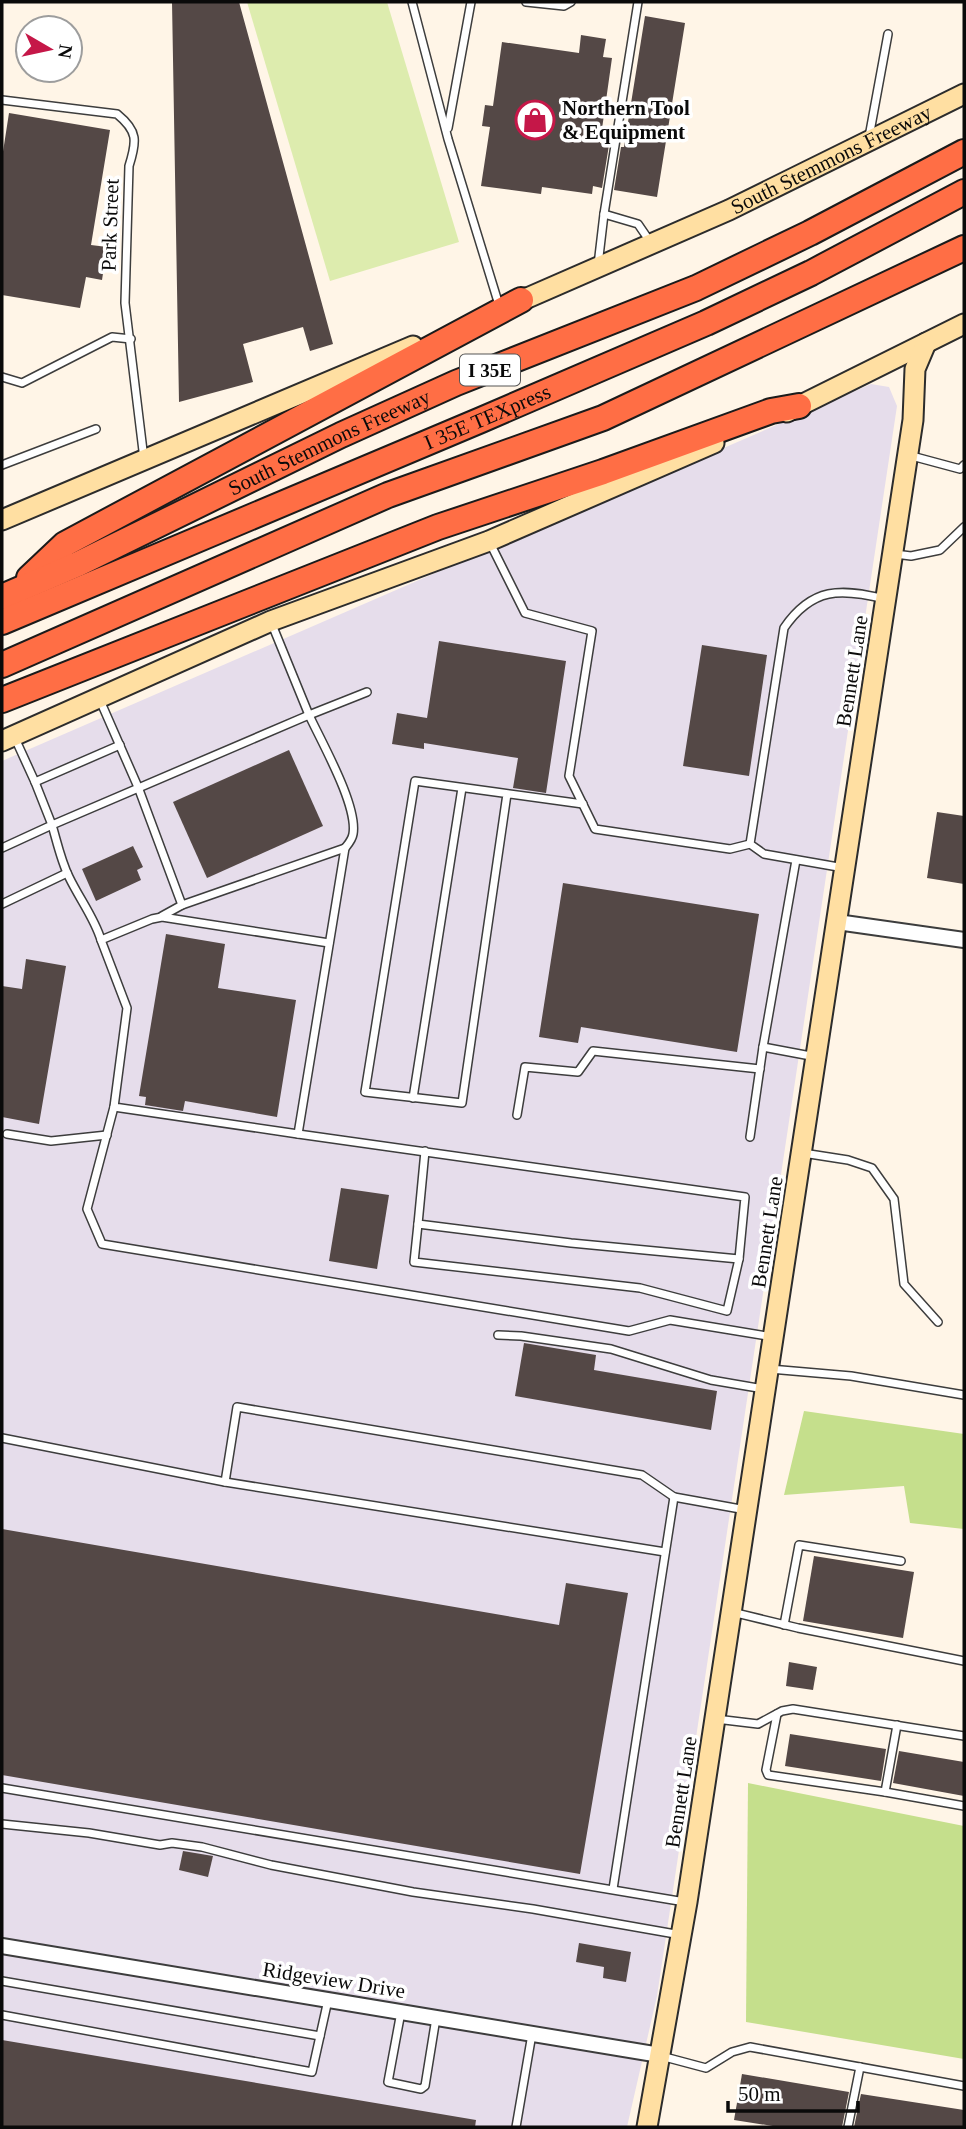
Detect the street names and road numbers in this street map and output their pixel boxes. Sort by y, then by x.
street label: South Stemmons Freeway [727,100,936,219]
street label: Park Street [96,178,124,272]
road number: I 35E [460,354,520,386]
street label: I 35E TEXpress [421,379,554,455]
street label: South Stemmons Freeway [224,384,434,500]
street label: Bennett Lane [831,614,873,728]
street label: Bennett Lane [746,1175,788,1289]
street label: Bennett Lane [660,1735,702,1849]
street label: Ridgeview Drive [261,1957,407,2003]

